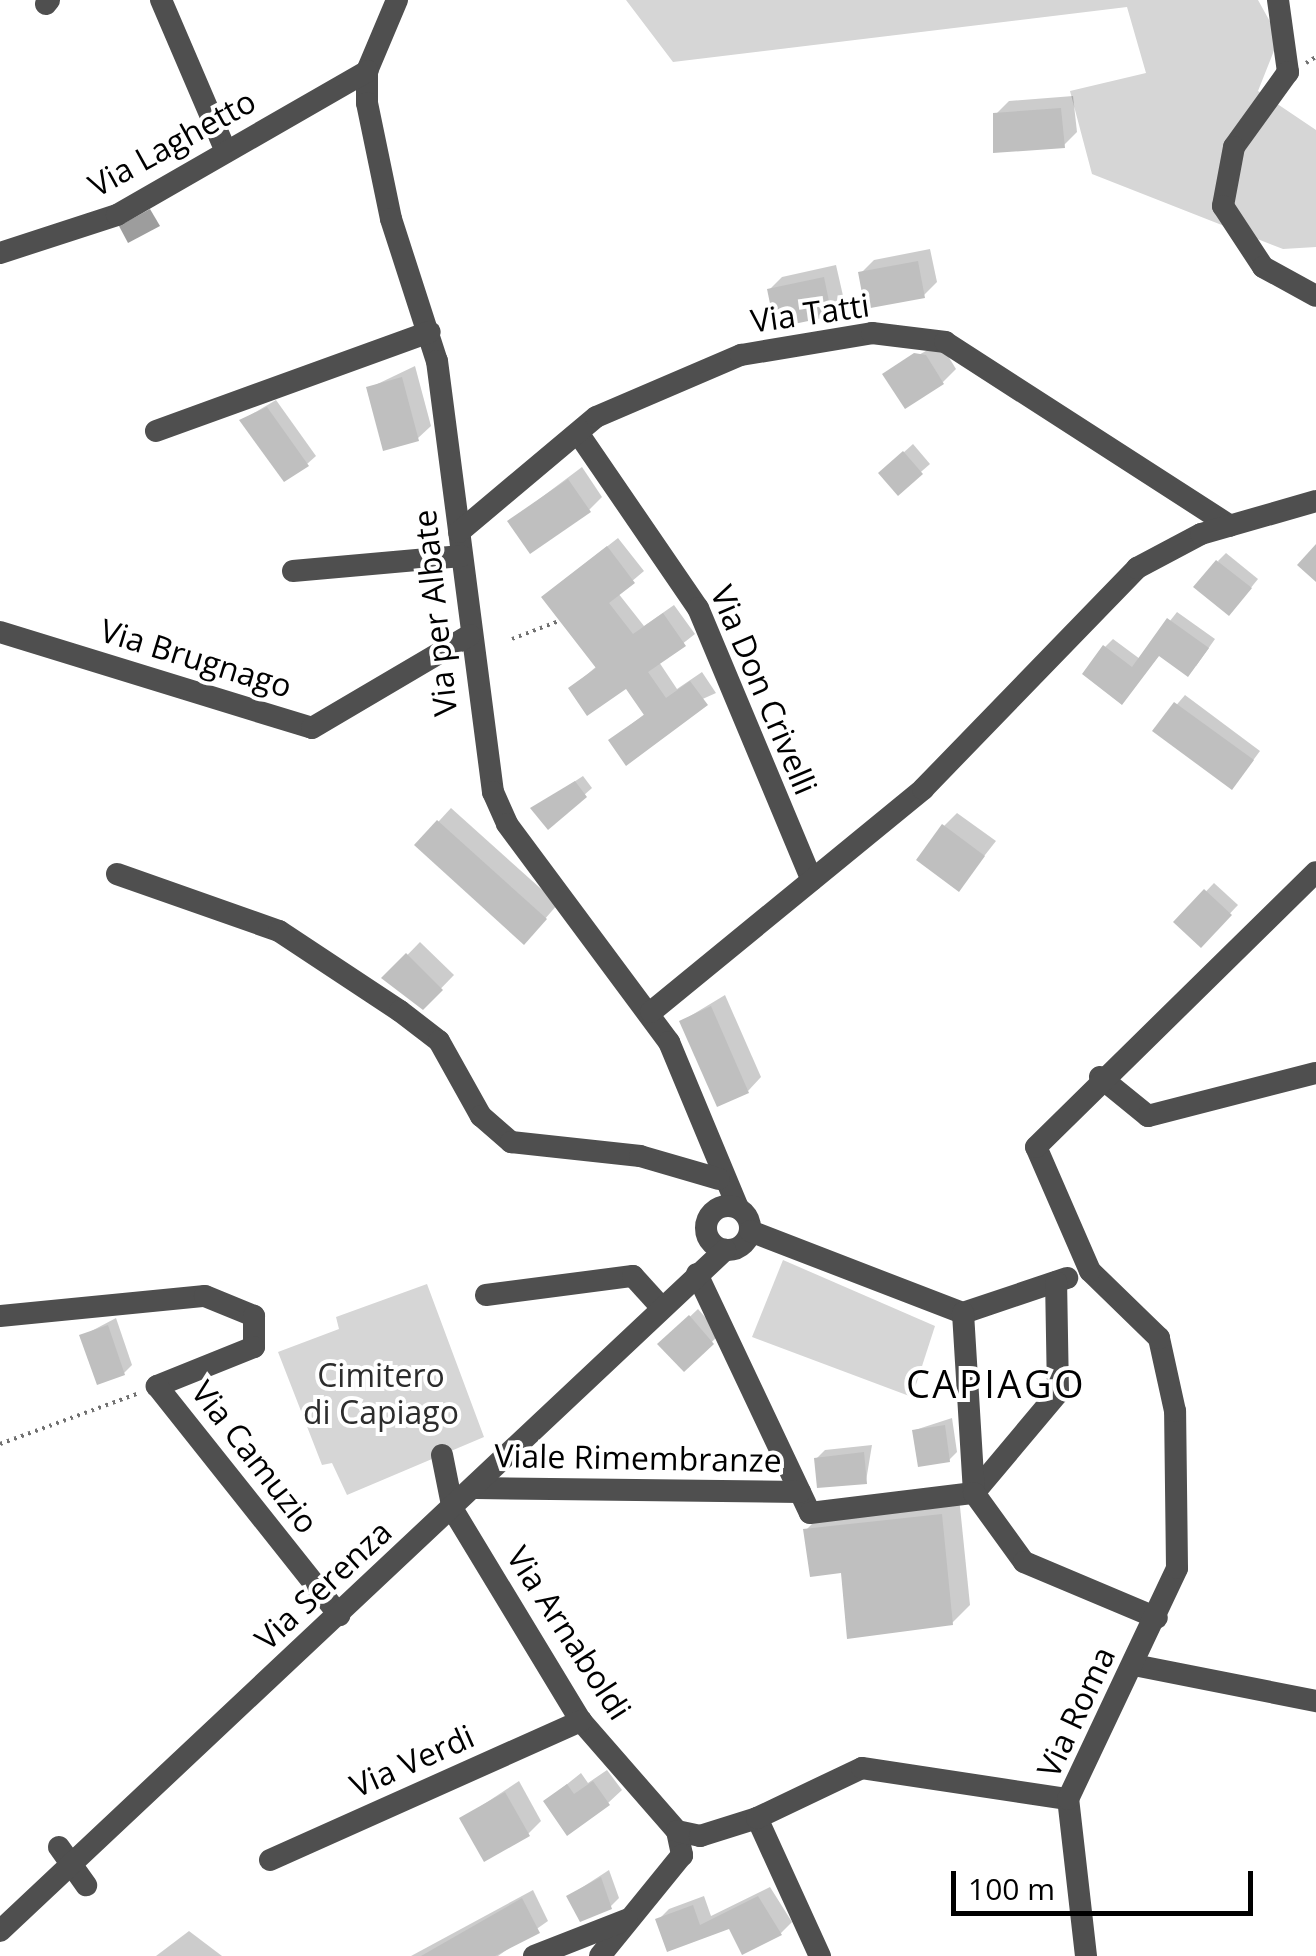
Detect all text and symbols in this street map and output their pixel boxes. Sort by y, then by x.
street label: Via Laghetto [82,81,262,205]
street label: Via Tatti [748,286,872,340]
street label: Via per Albate [405,508,465,718]
street label: Via Don Crivelli [703,580,825,800]
street label: Via Brugnago [96,611,296,705]
park label: Cimitero di Capiago [303,1357,459,1432]
district label: CAPIAGO [906,1361,1086,1407]
street label: Via Camuzio [184,1373,326,1541]
street label: Viale Rimembranze [494,1436,782,1480]
street label: Via Serenza [247,1512,399,1658]
street label: Via Arnaboldi [499,1539,639,1727]
street label: Via Roma [1029,1641,1123,1783]
street label: Via Verdi [344,1717,480,1805]
scale bar [956,1851,1258,1913]
text: 100 m [968,1868,1055,1909]

